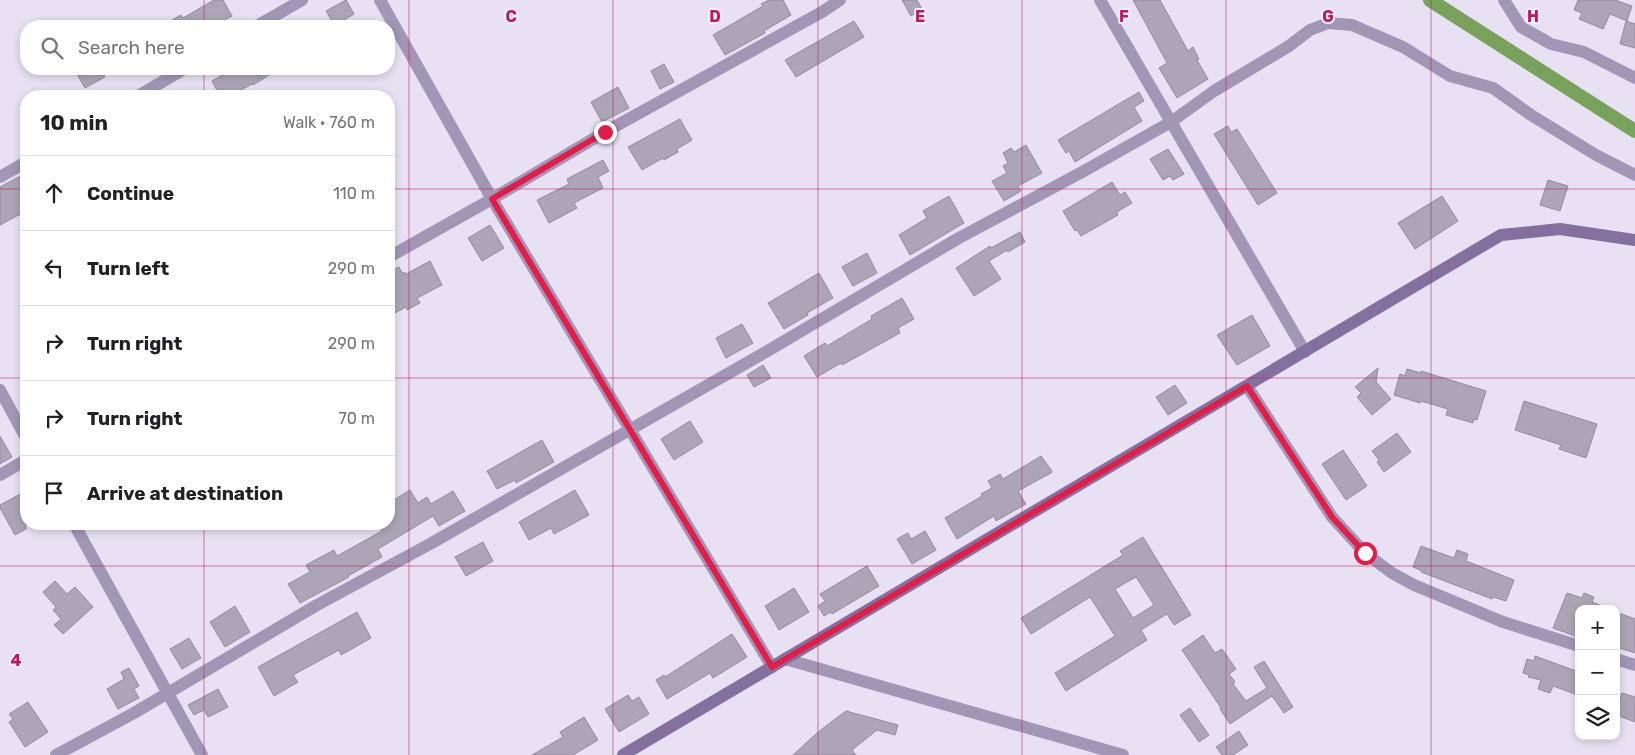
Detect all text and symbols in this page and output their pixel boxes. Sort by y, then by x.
text: C [505,7,517,26]
text: D [709,7,721,26]
text: E [915,7,925,26]
text: F [1119,7,1129,26]
text: G [1322,7,1334,26]
text: H [1527,7,1539,26]
search box [20,20,395,75]
icon: search [38,34,66,62]
text: Search here [78,36,185,59]
text: 10 min [40,110,108,135]
text: Walk · 760 m [283,113,375,132]
route end [594,121,617,144]
icon: ahead [40,179,68,207]
text: Continue [87,182,174,205]
text: 110 m [333,184,375,203]
icon: left [40,254,68,282]
text: Turn left [87,257,169,280]
text: 290 m [328,259,375,278]
icon: right [40,329,68,357]
text: Turn right [87,332,182,355]
text: 290 m [328,334,375,353]
icon: right [40,404,68,432]
text: Turn right [87,407,182,430]
text: 70 m [338,409,375,428]
icon: arrive [40,479,68,507]
text: Arrive at destination [87,482,283,505]
route start [1354,542,1377,565]
map controls [1575,605,1620,740]
button: + [1575,605,1620,650]
button: − [1575,650,1620,695]
text: 4 [11,651,22,670]
button: layers [1575,695,1620,740]

